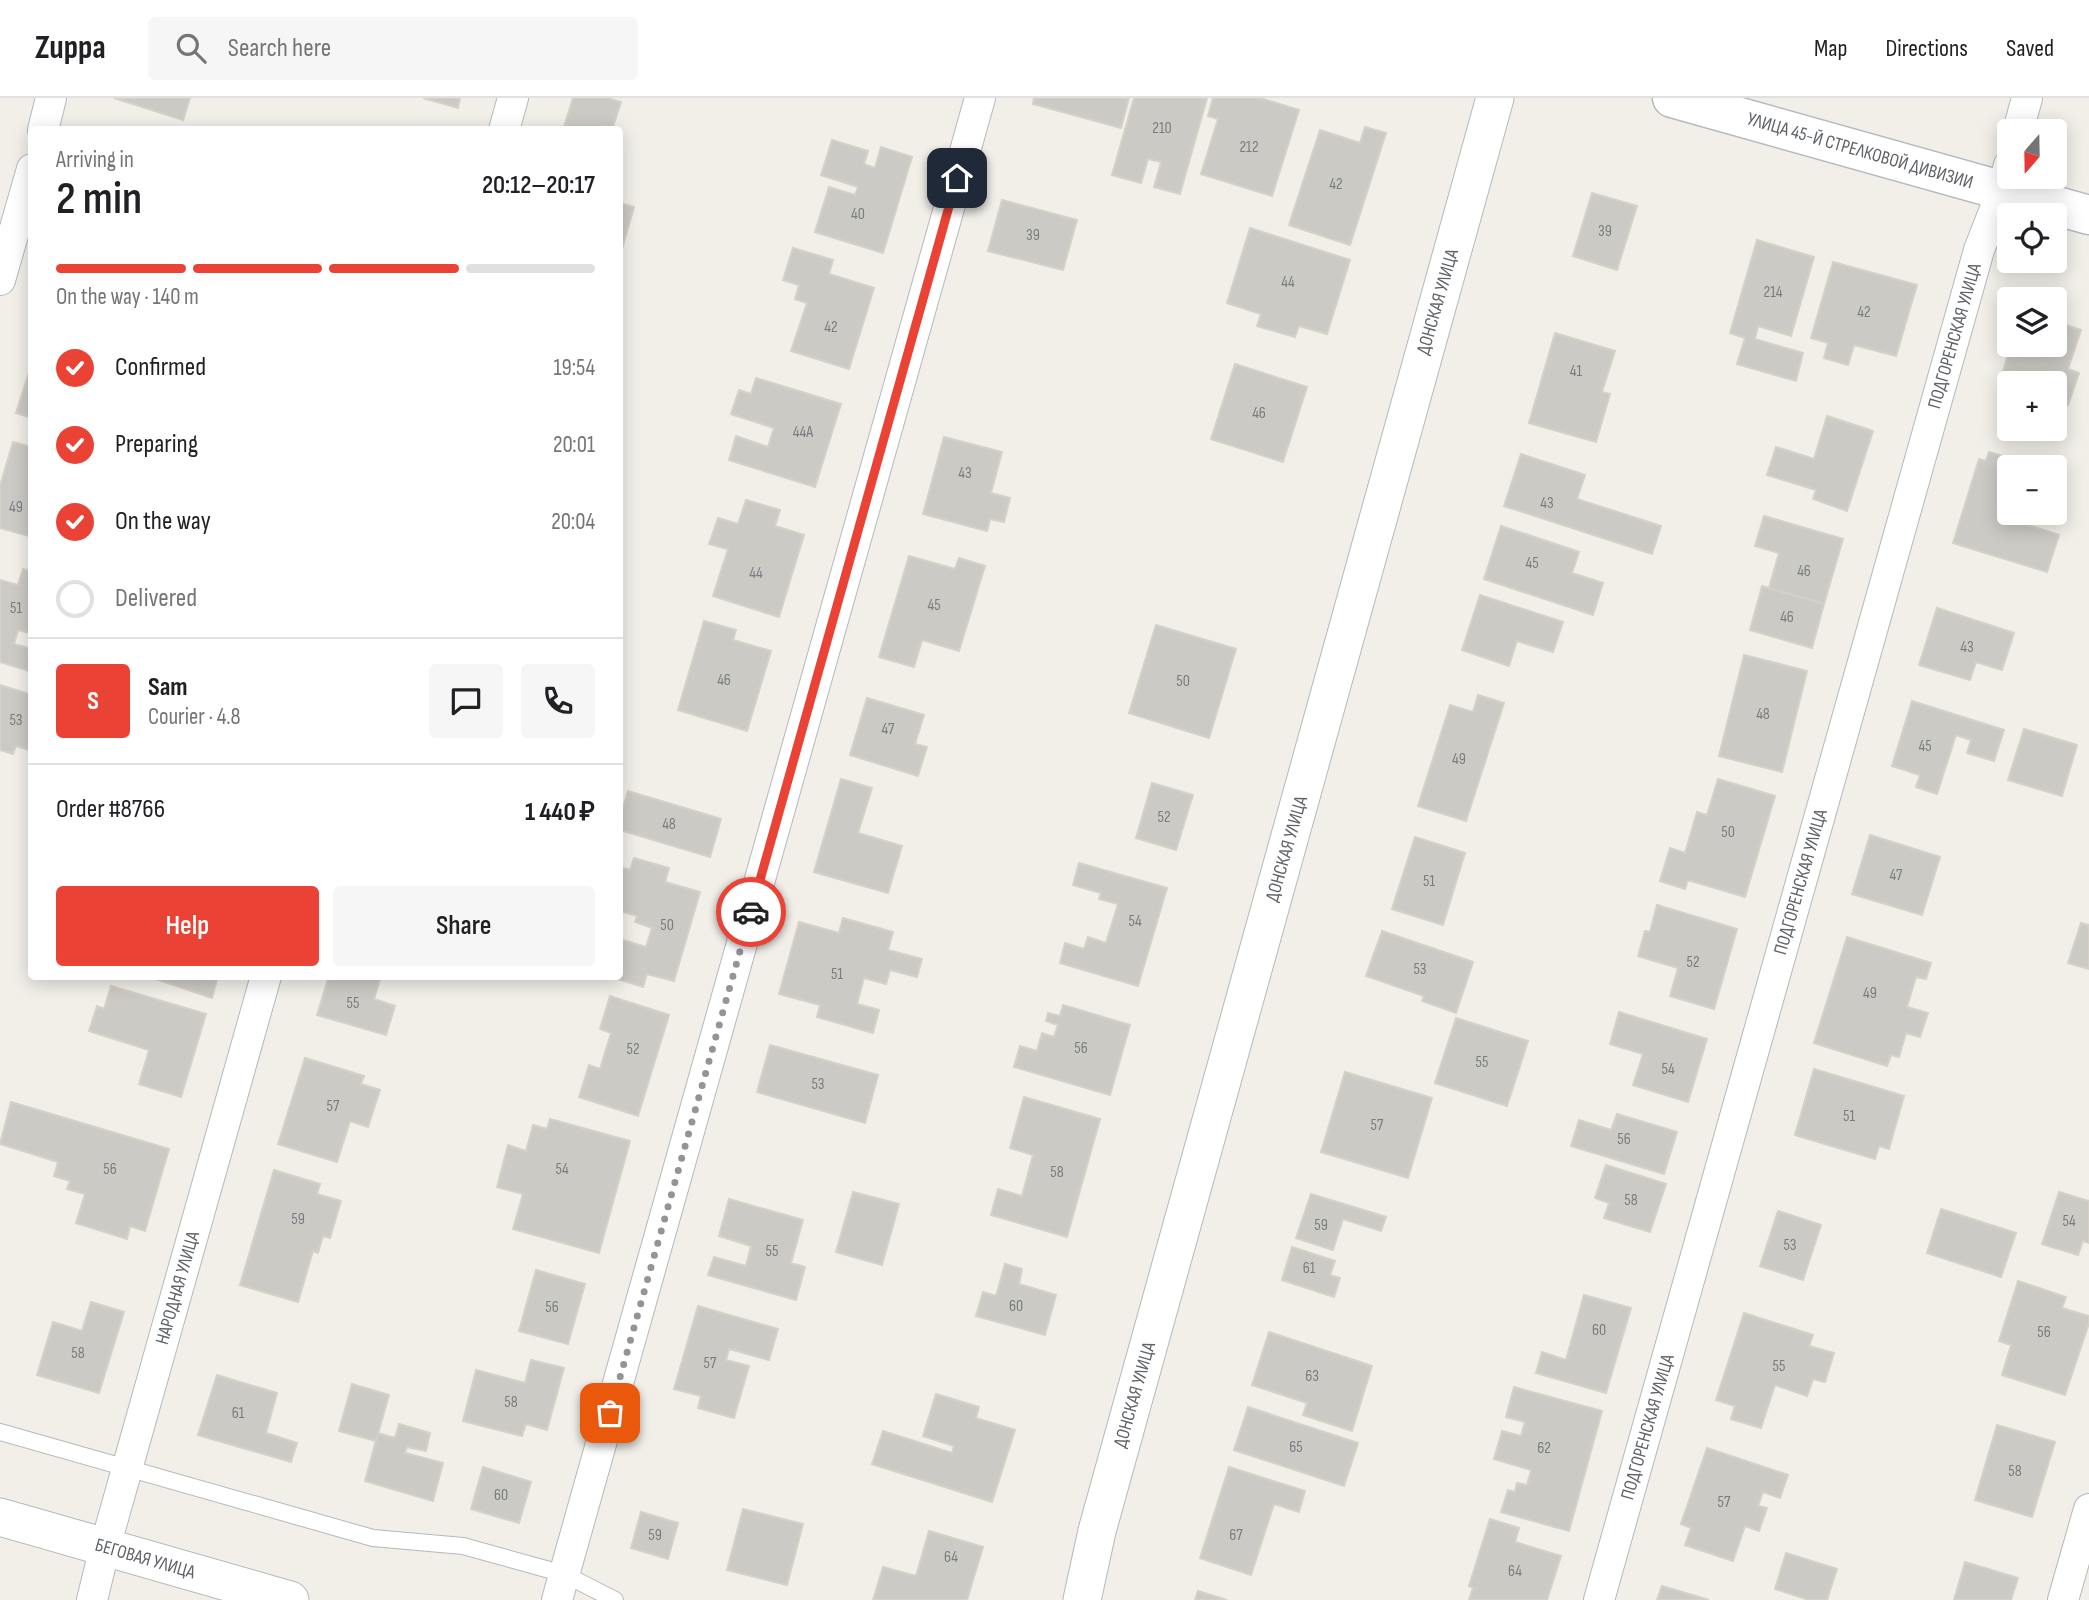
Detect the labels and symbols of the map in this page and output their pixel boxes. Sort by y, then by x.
street label: УЛИЦА 45-Й СТРЕЛКОВОЙ ДИВИЗИИ [1744,108,1976,194]
house number: 210 [1152,119,1172,138]
north arrow [1997,119,2067,189]
house number: 212 [1239,138,1259,157]
pin [927,148,987,208]
house number: 42 [1329,175,1343,194]
house number: 40 [851,205,865,224]
house number: 39 [1598,222,1612,241]
house number: 39 [1026,226,1040,245]
street label: ДОНСКАЯ УЛИЦА [1412,246,1464,357]
street label: ПОДГОРЕНСКАЯ УЛИЦА [1923,260,1987,411]
house number: 44 [1281,273,1295,292]
house number: 214 [1764,283,1783,302]
house number: 42 [1857,303,1871,322]
house number: 42 [824,318,838,337]
house number: 41 [1570,362,1583,381]
house number: 46 [1252,404,1266,423]
house number: 44А [793,423,813,442]
house number: 43 [958,464,972,483]
house number: 43 [1540,494,1554,513]
house number: 49 [9,498,23,517]
house number: 45 [1525,554,1539,573]
house number: 46 [1797,562,1811,581]
house number: 44 [749,564,763,583]
house number: 45 [927,596,941,615]
house number: 51 [10,599,22,618]
house number: 46 [1780,608,1794,627]
house number: 43 [1960,638,1974,657]
house number: 46 [717,671,731,690]
house number: 50 [1176,672,1190,691]
house number: 48 [1756,705,1770,724]
house number: 53 [9,711,23,730]
house number: 47 [882,720,895,739]
house number: 45 [1918,737,1932,756]
house number: 49 [1452,750,1466,769]
street label: ДОНСКАЯ УЛИЦА [1261,793,1313,904]
street label: ПОДГОРЕНСКАЯ УЛИЦА [1769,806,1833,957]
house number: 52 [1157,808,1171,827]
house number: 48 [662,815,676,834]
house number: 50 [1721,823,1735,842]
house number: 47 [1890,866,1903,885]
house number: 51 [1423,872,1435,891]
courier [716,877,786,947]
house number: 54 [1128,912,1142,931]
house number: 50 [660,916,674,935]
house number: 52 [1686,953,1700,972]
house number: 53 [1413,960,1427,979]
house number: 51 [831,965,843,984]
house number: 49 [1863,984,1877,1003]
house number: 55 [347,994,359,1013]
house number: 56 [1074,1039,1088,1058]
house number: 52 [626,1040,640,1059]
house number: 55 [1476,1053,1488,1072]
house number: 54 [1661,1060,1675,1079]
house number: 53 [811,1075,825,1094]
house number: 57 [327,1097,340,1116]
house number: 51 [1843,1107,1855,1126]
house number: 57 [1371,1116,1384,1135]
house number: 56 [1617,1130,1631,1149]
house number: 56 [103,1160,117,1179]
house number: 54 [555,1160,569,1179]
house number: 58 [1050,1163,1064,1182]
house number: 58 [1624,1191,1638,1210]
house number: 59 [291,1210,305,1229]
house number: 54 [2062,1212,2076,1231]
house number: 59 [1314,1216,1328,1235]
street label: НАРОДНАЯ УЛИЦА [151,1228,205,1347]
house number: 53 [1783,1236,1797,1255]
house number: 55 [766,1242,778,1261]
house number: 61 [1303,1259,1316,1278]
house number: 60 [1009,1297,1023,1316]
house number: 56 [545,1298,559,1317]
house number: 60 [1592,1321,1606,1340]
house number: 56 [2037,1323,2051,1342]
street label: ДОНСКАЯ УЛИЦА [1109,1339,1161,1450]
house number: 58 [71,1344,85,1363]
street label: ПОДГОРЕНСКАЯ УЛИЦА [1616,1351,1680,1502]
house number: 57 [704,1354,717,1373]
house number: 55 [1773,1357,1785,1376]
house number: 63 [1305,1367,1319,1386]
pin [580,1383,640,1443]
house number: 58 [504,1393,518,1412]
house number: 61 [232,1404,245,1423]
house number: 65 [1289,1438,1303,1457]
house number: 62 [1537,1439,1551,1458]
house number: 58 [2008,1462,2022,1481]
house number: 60 [494,1486,508,1505]
house number: 57 [1718,1493,1731,1512]
house number: 59 [648,1526,662,1545]
house number: 67 [1229,1526,1243,1545]
street label: БЕГОВАЯ УЛИЦА [92,1534,199,1585]
house number: 64 [944,1548,958,1567]
house number: 64 [1508,1562,1522,1581]

